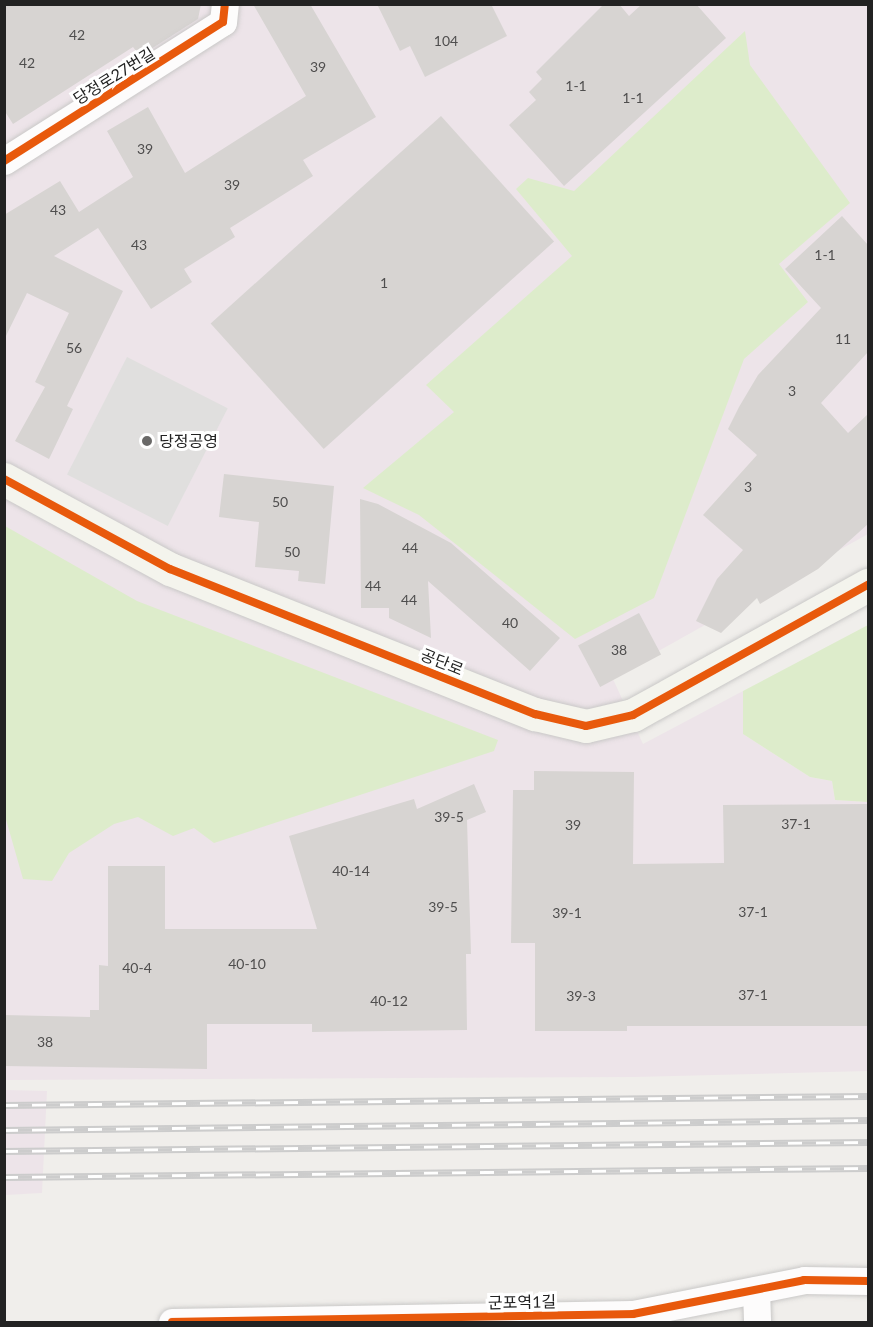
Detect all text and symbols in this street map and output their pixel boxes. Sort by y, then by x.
house number: 42 [69,27,85,43]
house number: 104 [434,33,458,49]
street label: 당정로27번길 [70,43,158,109]
house number: 42 [19,55,35,71]
house number: 39 [310,59,326,75]
house number: 1-1 [565,78,587,94]
house number: 1-1 [622,90,644,106]
house number: 39 [137,141,153,157]
house number: 39 [224,177,240,193]
house number: 43 [50,202,66,218]
house number: 43 [131,237,147,253]
house number: 1-1 [814,247,836,263]
house number: 1 [380,275,388,291]
house number: 11 [835,331,851,347]
house number: 56 [66,340,82,356]
house number: 3 [788,383,796,399]
place label: 당정공영 [159,431,218,451]
marker: 당정공영 [140,434,154,448]
house number: 3 [744,479,752,495]
house number: 50 [272,494,288,510]
house number: 44 [402,540,418,556]
house number: 50 [284,544,300,560]
house number: 44 [365,578,381,594]
house number: 44 [401,592,417,608]
house number: 40 [502,615,518,631]
house number: 38 [611,642,627,658]
street label: 공단로 [418,645,466,679]
house number: 39-5 [434,809,464,825]
house number: 37-1 [781,816,811,832]
house number: 39 [565,817,581,833]
house number: 40-14 [332,863,370,879]
house number: 39-5 [428,899,458,915]
house number: 37-1 [738,904,768,920]
house number: 39-1 [552,905,582,921]
house number: 40-10 [228,956,266,972]
house number: 40-4 [122,960,152,976]
house number: 37-1 [738,987,768,1003]
house number: 39-3 [566,988,596,1004]
house number: 40-12 [370,993,408,1009]
house number: 38 [37,1034,53,1050]
street label: 군포역1길 [488,1292,556,1312]

